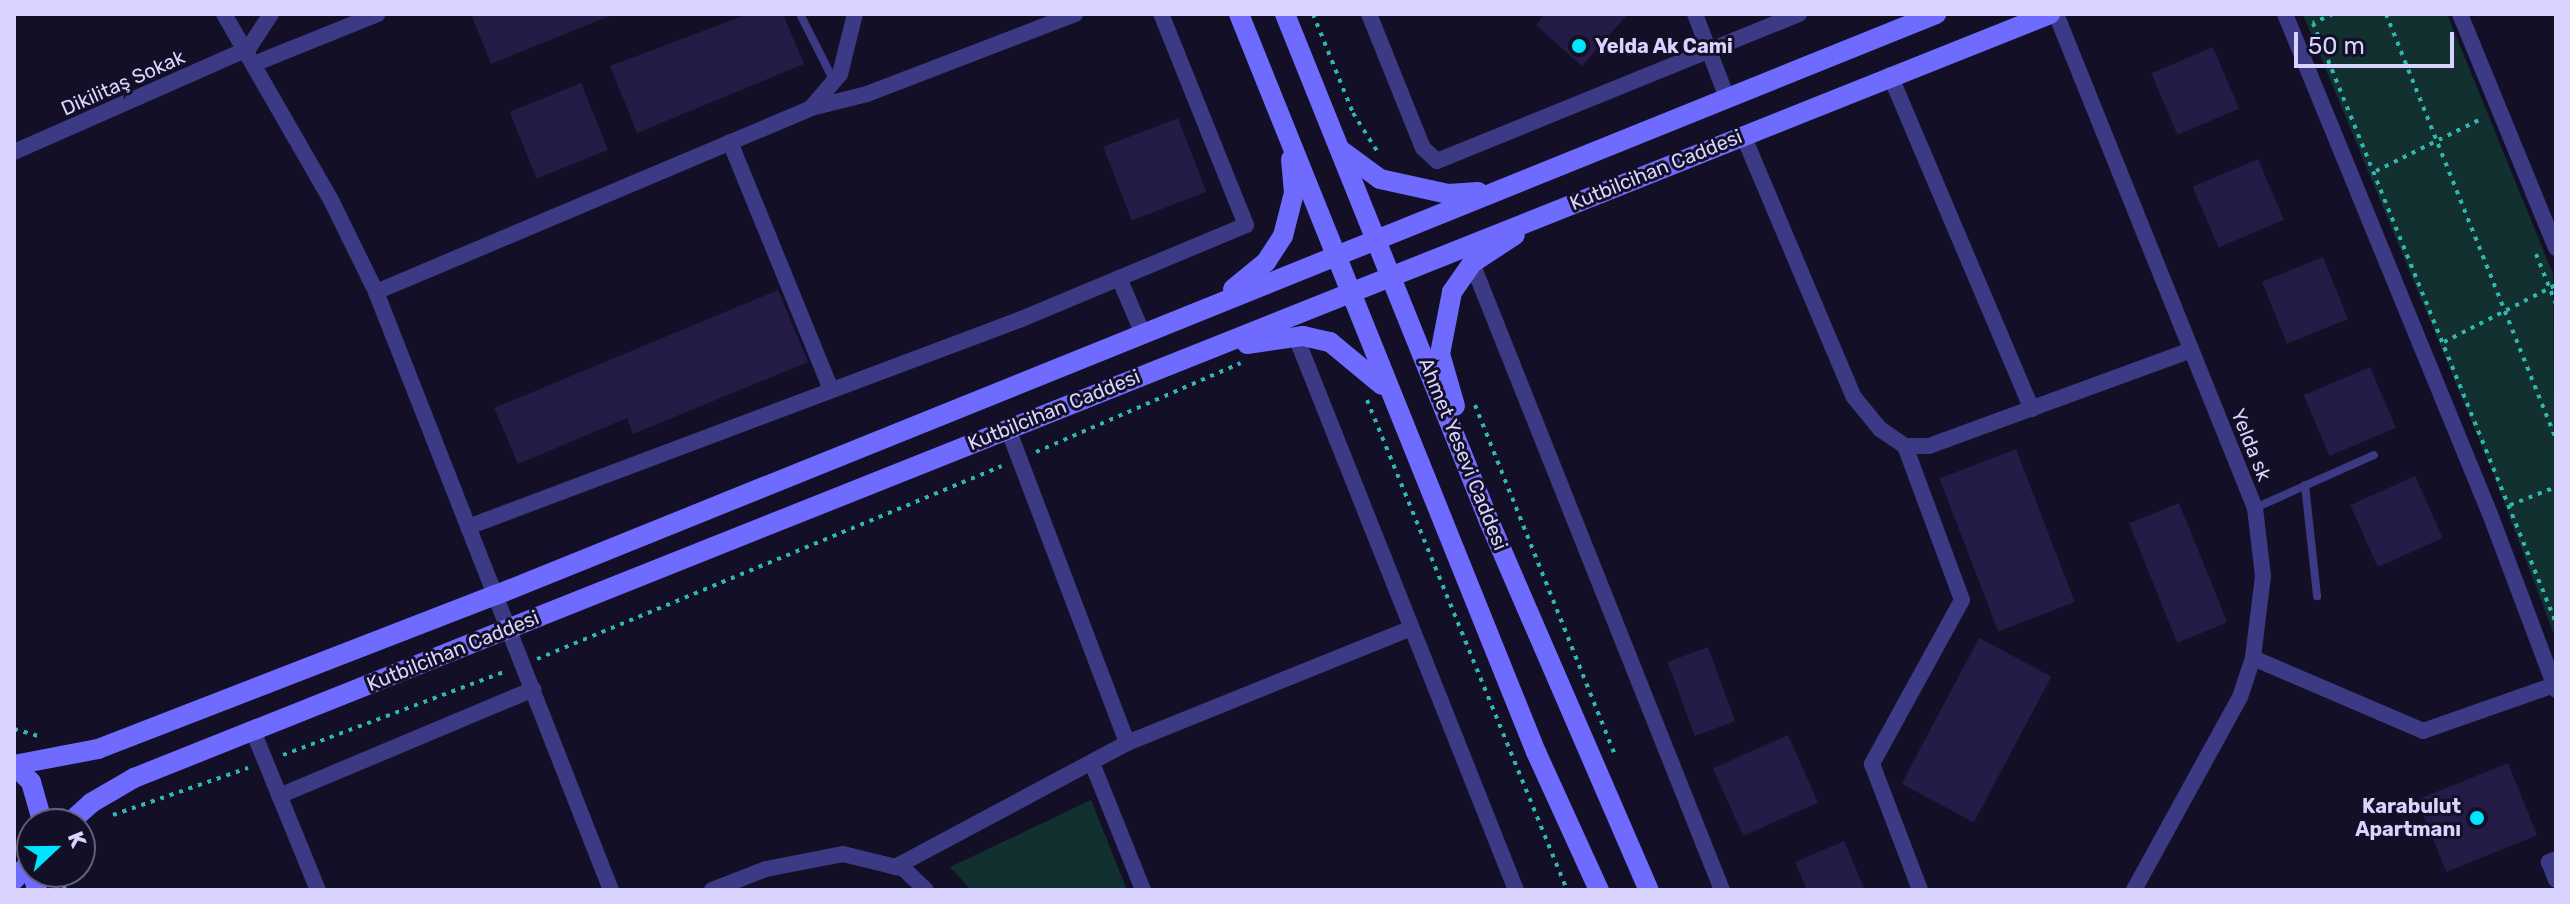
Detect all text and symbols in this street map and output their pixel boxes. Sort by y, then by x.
scale bar [2298,16,2458,66]
text: 50 m [2308,32,2365,60]
place label: Yelda Ak Cami [1595,34,1733,58]
marker: Yelda Ak Cami [1570,37,1588,55]
street label: Dikilitaş Sokak [57,45,189,121]
street label: Kutbilcihan Caddesi [1566,124,1746,216]
street label: Ahmet Yesevi Caddesi [1413,354,1513,554]
street label: Kutbilcihan Caddesi [964,364,1144,456]
street label: Yelda sk [2226,405,2276,485]
street label: Kutbilcihan Caddesi [363,605,543,697]
place label: Karabulut Apartmanı [2355,794,2461,841]
north arrow [16,808,96,888]
marker: Karabulut Apartmanı [2468,809,2486,827]
text: K [62,828,92,851]

